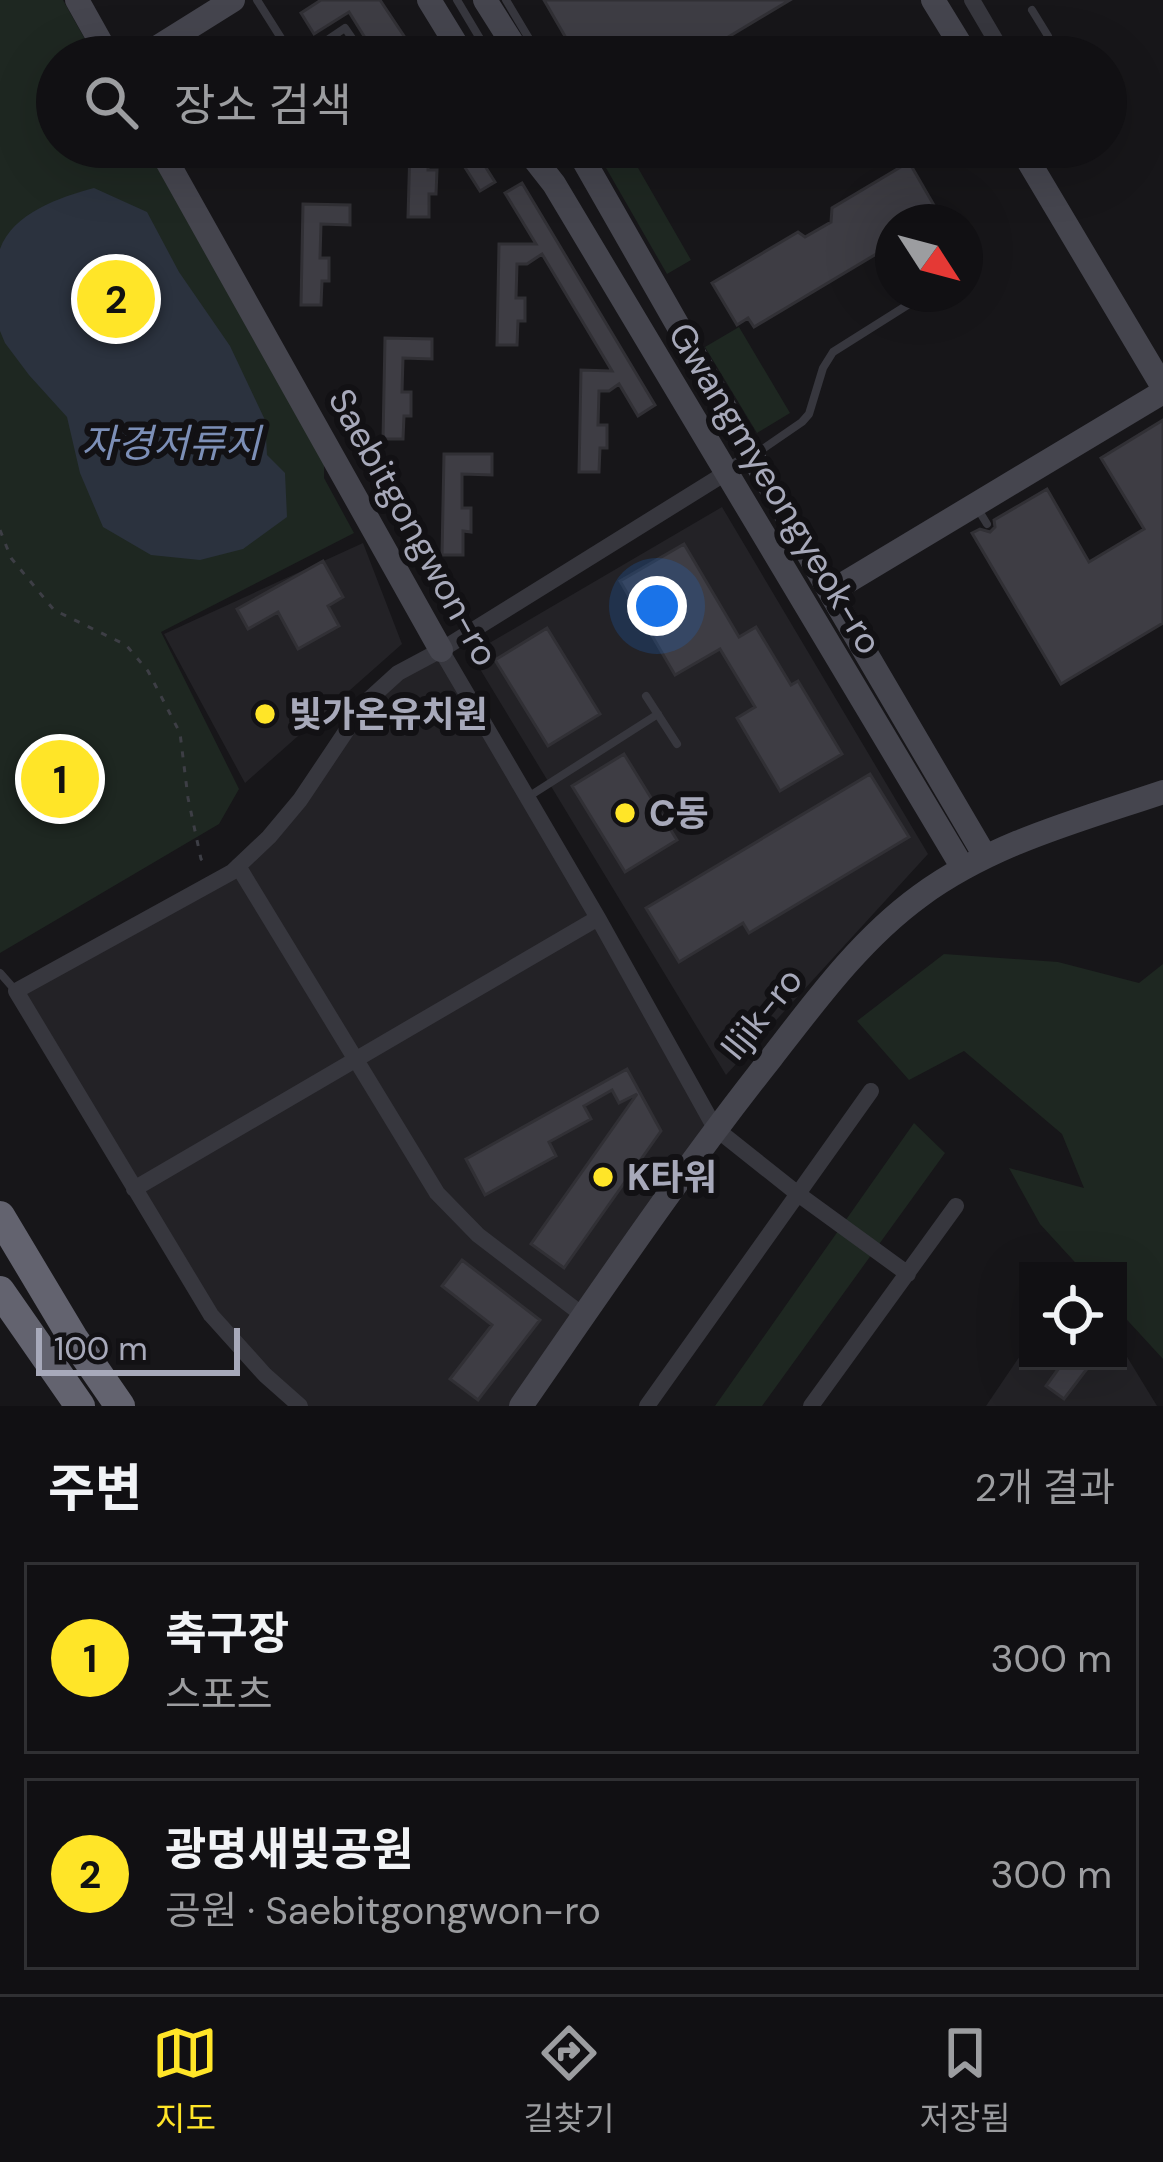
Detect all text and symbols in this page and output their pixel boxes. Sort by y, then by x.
search box [36,36,1127,168]
icon: search [78,69,144,135]
text: 장소 검색 [174,76,352,135]
north arrow [875,204,983,312]
pin: 2 [77,254,155,344]
street label: Gwangmyeongyeok-ro [658,314,893,663]
street label: Saebitgongwon-ro [318,380,509,674]
water label: 자경저류지 [81,418,264,469]
your location [627,576,687,636]
place label: 빛가온유치원 [289,691,488,738]
marker: 빛가온유치원 [252,701,278,727]
pin: 1 [21,734,99,824]
place label: C동 [649,790,709,837]
marker: C동 [612,800,638,826]
street label: Iljik-ro [710,958,813,1069]
place label: K타워 [627,1154,717,1201]
marker: K타워 [590,1164,616,1190]
map controls [1019,1262,1127,1370]
button: locate [1019,1262,1127,1370]
scale bar [36,1322,240,1375]
text: 100 m [54,1327,148,1370]
text: 주변 [48,1455,142,1522]
text: 2개 결과 [975,1462,1115,1513]
text: 축구장 [165,1604,289,1663]
text: 1 [83,1633,97,1684]
text: 300 m [990,1633,1112,1684]
text: 스포츠 [165,1669,273,1720]
text: 광명새빛공원 [165,1820,413,1879]
text: 2 [79,1849,101,1900]
text: 300 m [990,1849,1112,1900]
text: 공원 · Saebitgongwon-ro [165,1885,601,1936]
tab: 지도 [152,2020,218,2140]
tab: 길찾기 [523,2020,615,2140]
tab: 저장됨 [919,2020,1011,2140]

